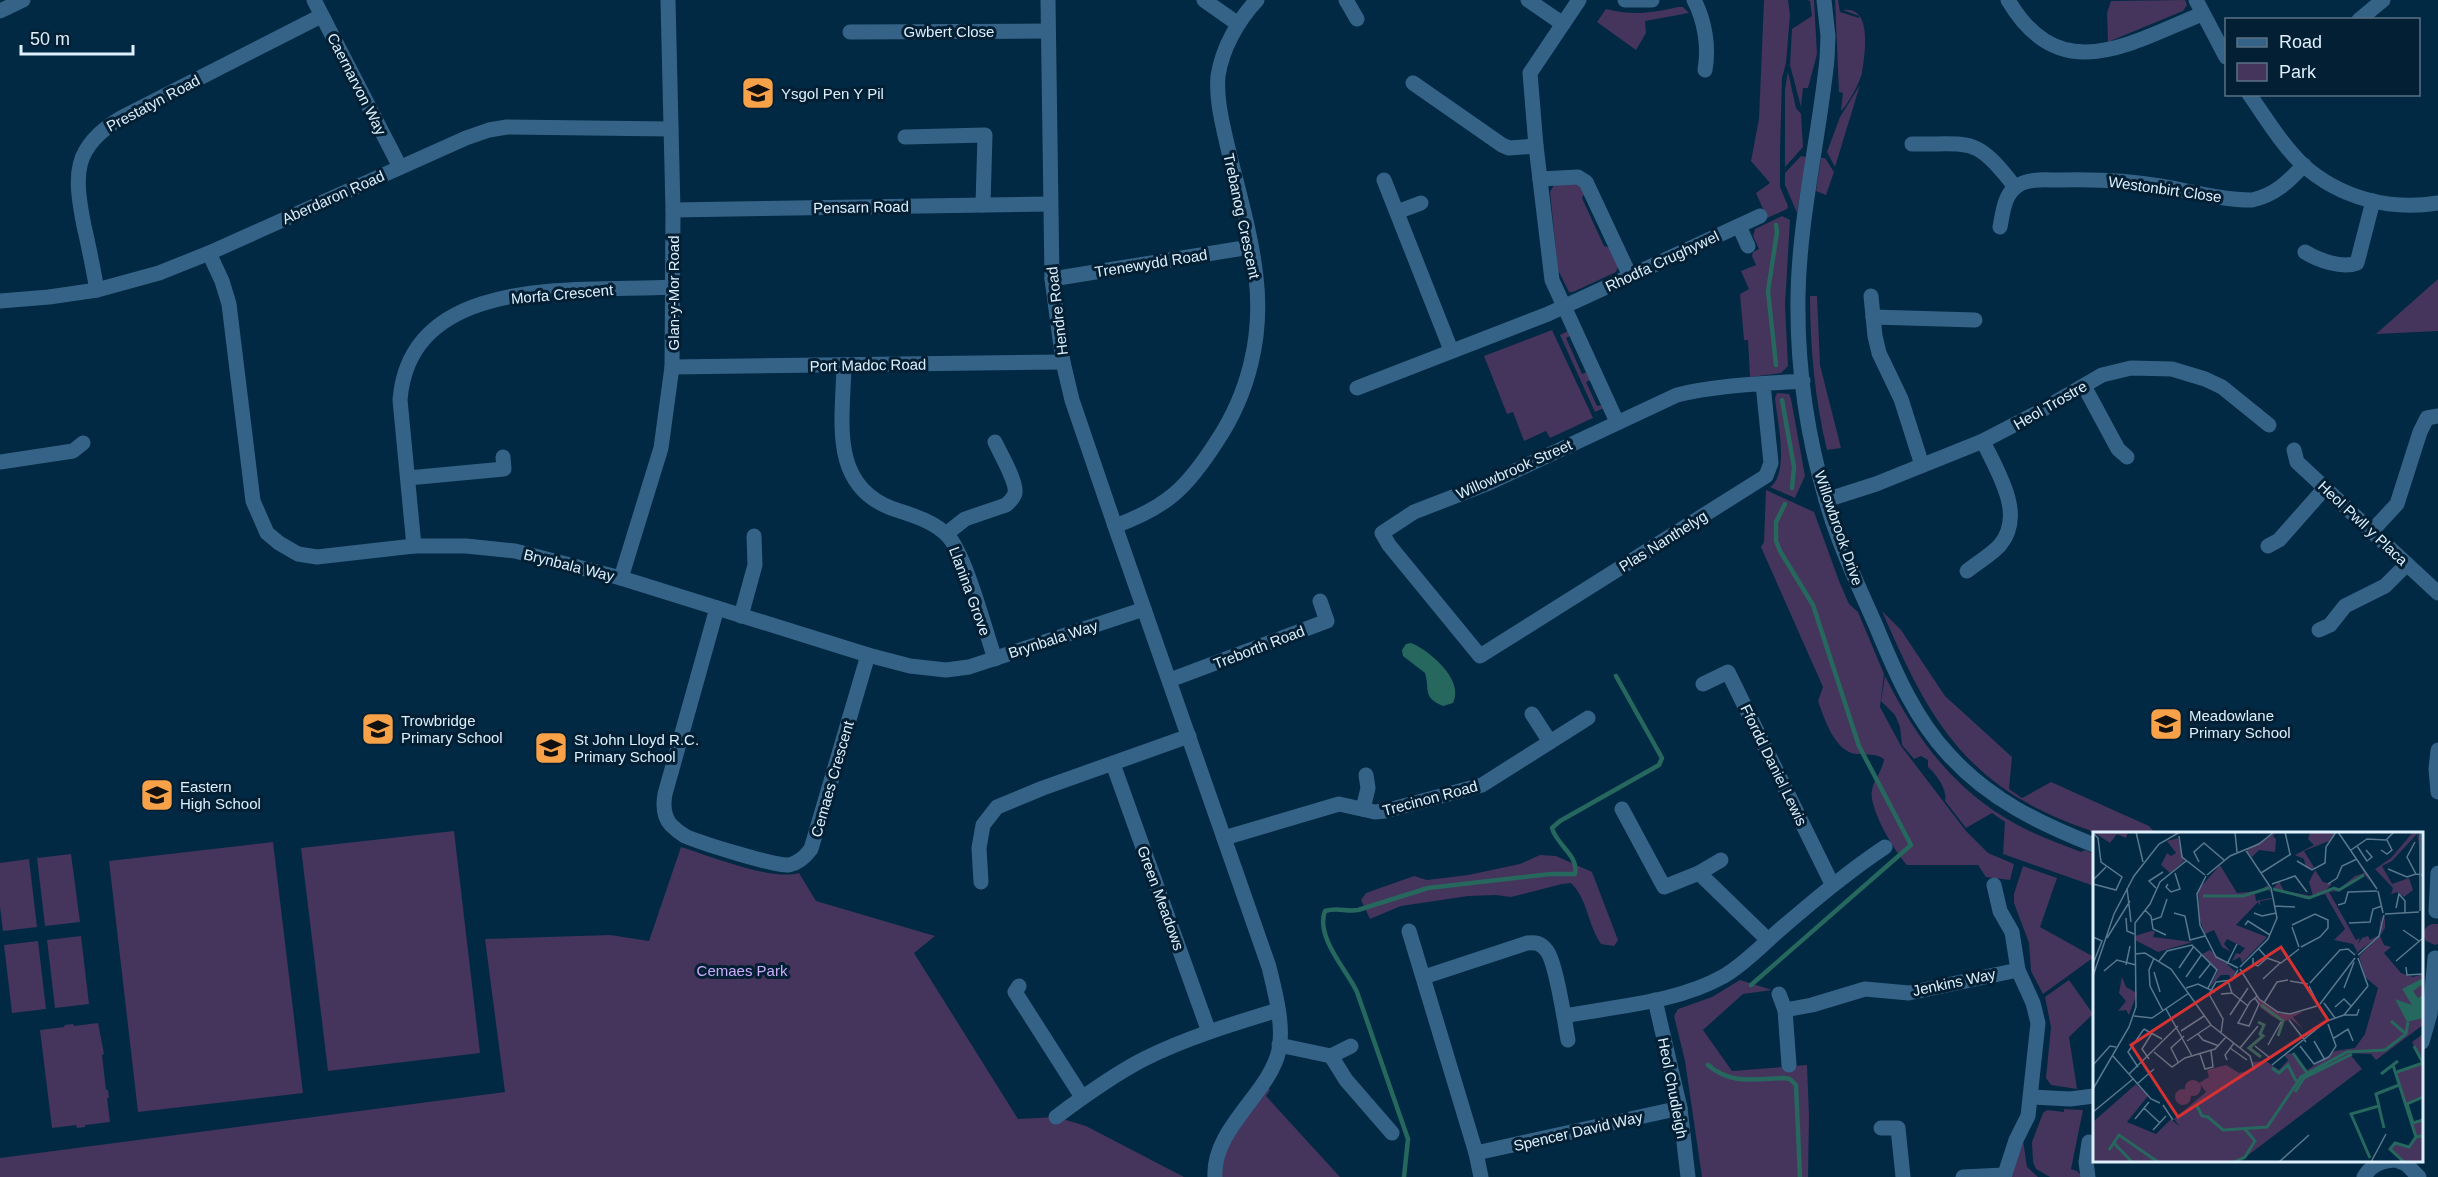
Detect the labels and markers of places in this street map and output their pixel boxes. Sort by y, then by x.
school or university icon: Ysgol Pen Y Pil [740,75,776,111]
place label: Ysgol Pen Y Pil [781,85,884,102]
school or university icon: Meadowlane Primary School [2148,706,2184,742]
place label: Meadowlane Primary School [2189,707,2291,741]
school or university icon: Trowbridge Primary School [360,711,396,747]
place label: Trowbridge Primary School [401,712,503,746]
school or university icon: St John Lloyd R.C. Primary School [533,730,569,766]
place label: St John Lloyd R.C. Primary School [574,731,699,765]
school or university icon: Eastern High School [139,777,175,813]
place label: Eastern High School [180,778,261,812]

